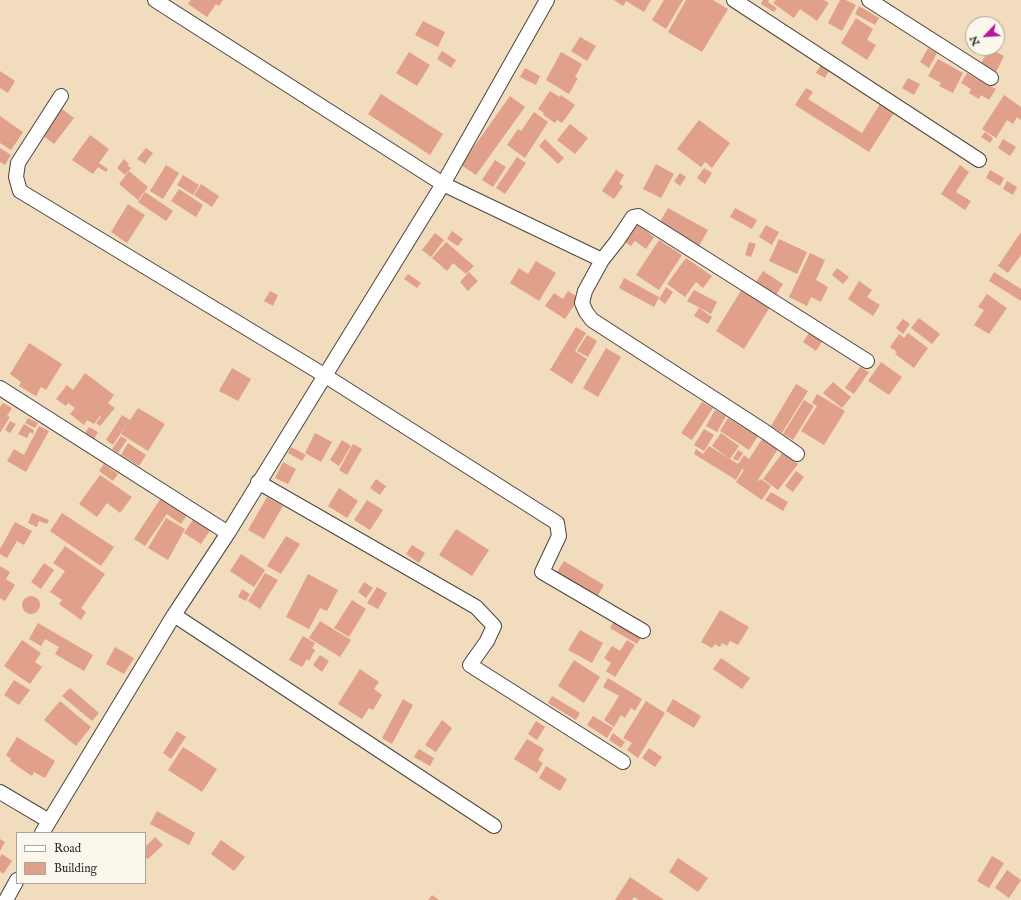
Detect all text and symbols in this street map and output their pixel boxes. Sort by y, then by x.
north arrow [965,16,1005,56]
text: N [967,33,983,48]
legend [16,832,146,884]
text: Road [54,841,81,856]
text: Building [54,861,97,876]

